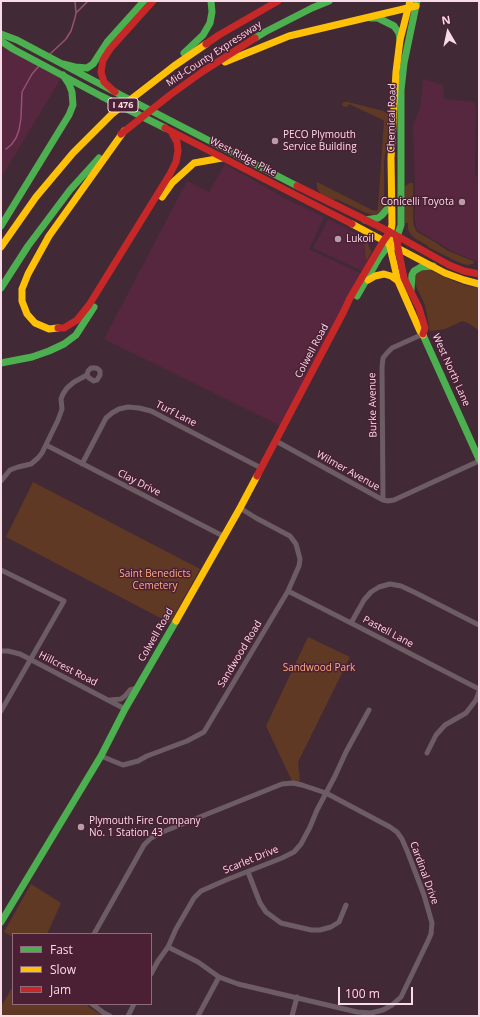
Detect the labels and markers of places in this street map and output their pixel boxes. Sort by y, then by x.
place label: PECO Plymouth Service Building [283,129,357,152]
marker: PECO Plymouth Service Building [270,136,280,146]
place label: Conicelli Toyota [381,196,454,208]
marker: Conicelli Toyota [457,197,467,207]
place label: Lukoil [346,233,374,245]
marker: Lukoil [333,234,343,244]
place label: Plymouth Fire Company No. 1 Station 43 [89,815,201,838]
marker: Plymouth Fire Company No. 1 Station 43 [76,822,86,832]

